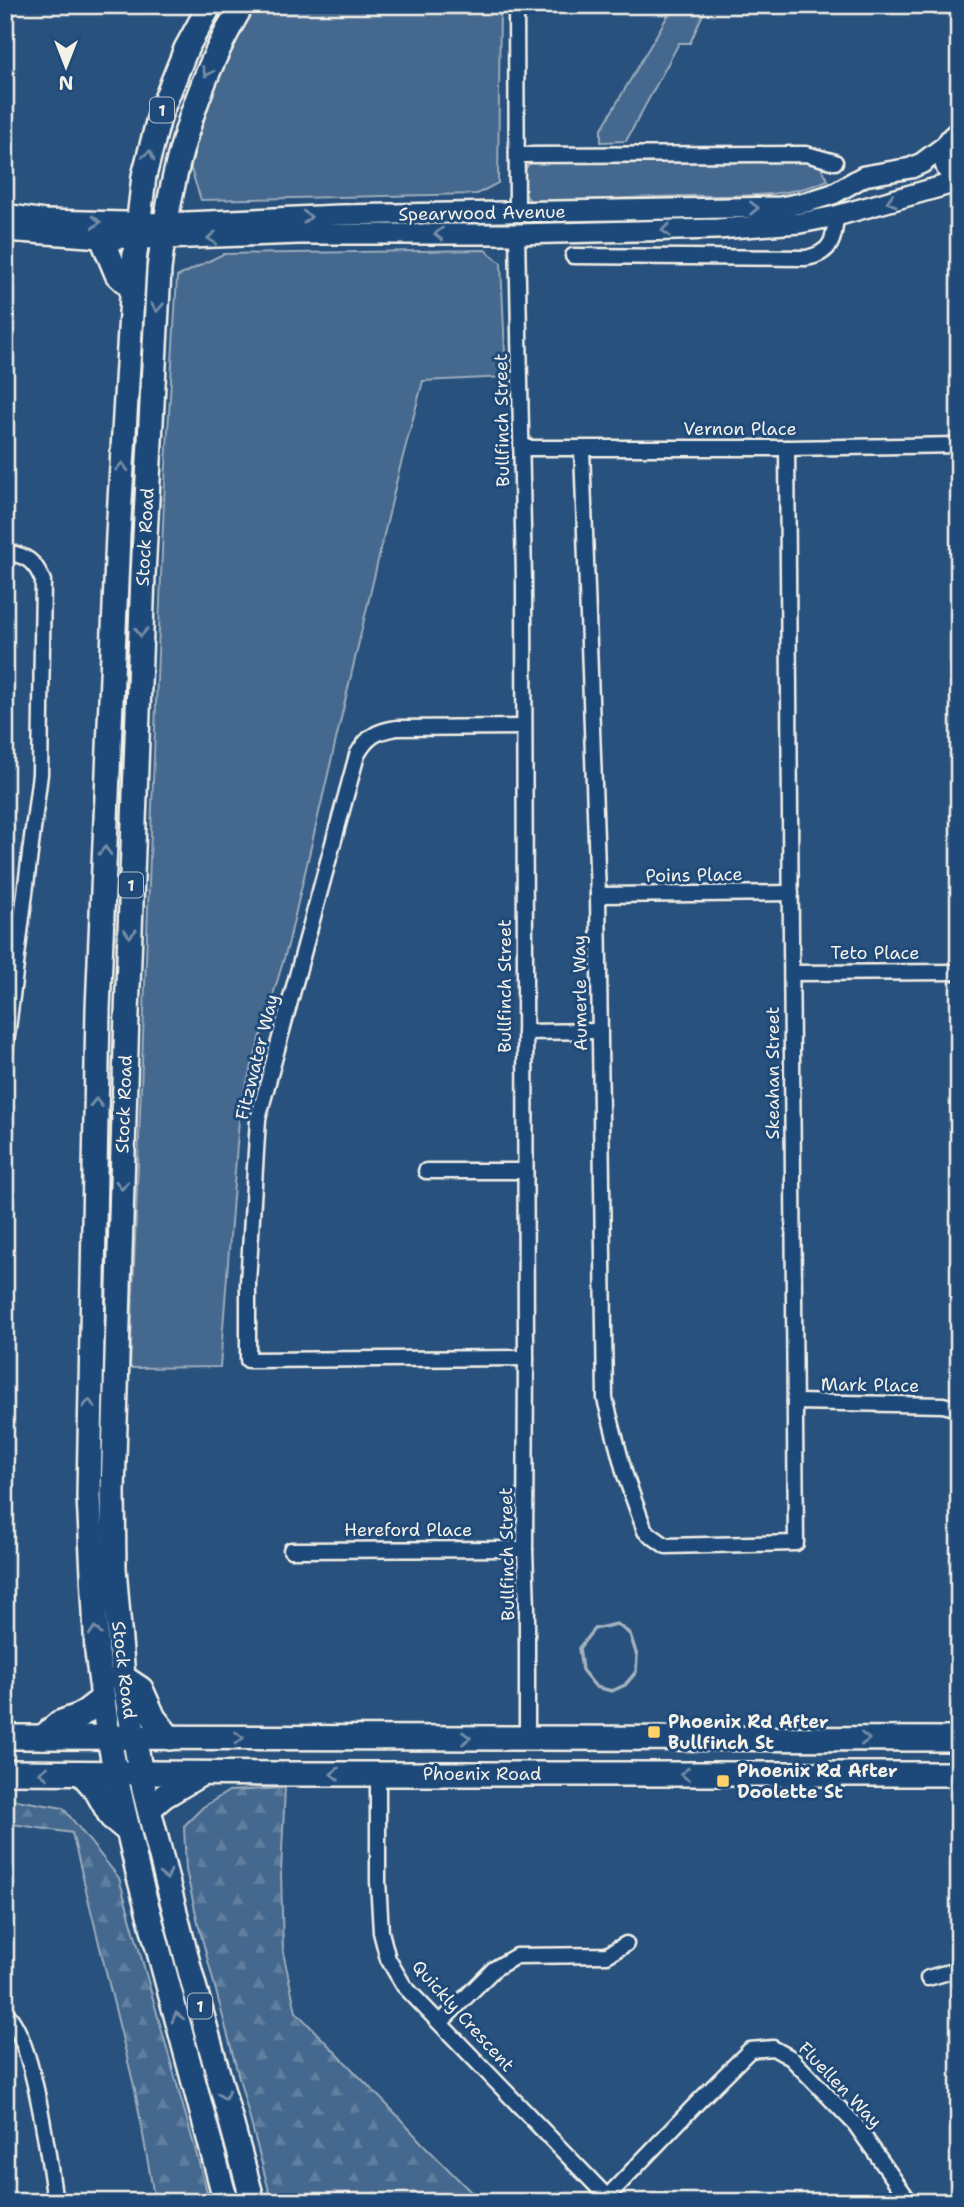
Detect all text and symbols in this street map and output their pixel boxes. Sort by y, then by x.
north arrow [32,32,102,102]
one-way arrow [202,65,216,77]
text: N [58,70,74,95]
road number: 1 [150,97,174,122]
one-way arrow [141,150,155,162]
one-way arrow [885,192,897,207]
street label: Spearwood Avenue [398,200,566,226]
one-way arrow [750,200,760,216]
one-way arrow [301,209,312,224]
one-way arrow [91,214,101,230]
one-way arrow [661,222,671,238]
one-way arrow [433,226,444,242]
one-way arrow [206,230,217,245]
one-way arrow [150,302,165,313]
street label: Bullfinch Street [489,353,515,487]
street label: Vernon Place [683,417,797,441]
one-way arrow [115,462,130,473]
street label: Stock Road [130,487,160,587]
one-way arrow [133,627,148,638]
one-way arrow [98,845,113,856]
street label: Poins Place [645,862,743,888]
road number: 1 [119,872,143,898]
street label: Bullfinch Street [493,919,517,1053]
one-way arrow [122,927,137,938]
street label: Aumerle Way [567,935,593,1051]
street label: Teto Place [830,941,920,965]
street label: Fitzwater Way [230,992,284,1122]
street label: Skeahan Street [761,1006,785,1140]
street label: Stock Road [110,1054,138,1154]
one-way arrow [89,1097,104,1108]
one-way arrow [114,1179,129,1190]
street label: Mark Place [821,1372,919,1398]
one-way arrow [82,1398,97,1409]
street label: Bullfinch Street [494,1487,520,1621]
street label: Hereford Place [344,1518,472,1542]
street label: Stock Road [106,1620,142,1720]
one-way arrow [88,1625,103,1636]
place label: Phoenix Rd After Bullfinch St [668,1710,829,1755]
marker: Phoenix Rd After Bullfinch St [646,1724,662,1740]
one-way arrow [234,1730,244,1746]
one-way arrow [461,1730,472,1746]
one-way arrow [860,1731,871,1747]
place label: Phoenix Rd After Doolette St [737,1759,898,1804]
street label: Phoenix Road [423,1762,541,1786]
one-way arrow [38,1765,48,1781]
one-way arrow [330,1766,340,1782]
one-way arrow [680,1766,690,1782]
marker: Phoenix Rd After Doolette St [715,1773,731,1789]
one-way arrow [158,1869,172,1881]
street label: Quickly Crescent [406,1955,520,2077]
road number: 1 [188,1994,212,2018]
one-way arrow [171,2012,185,2024]
street label: Fluellen Way [793,2037,887,2133]
one-way arrow [216,2089,231,2101]

